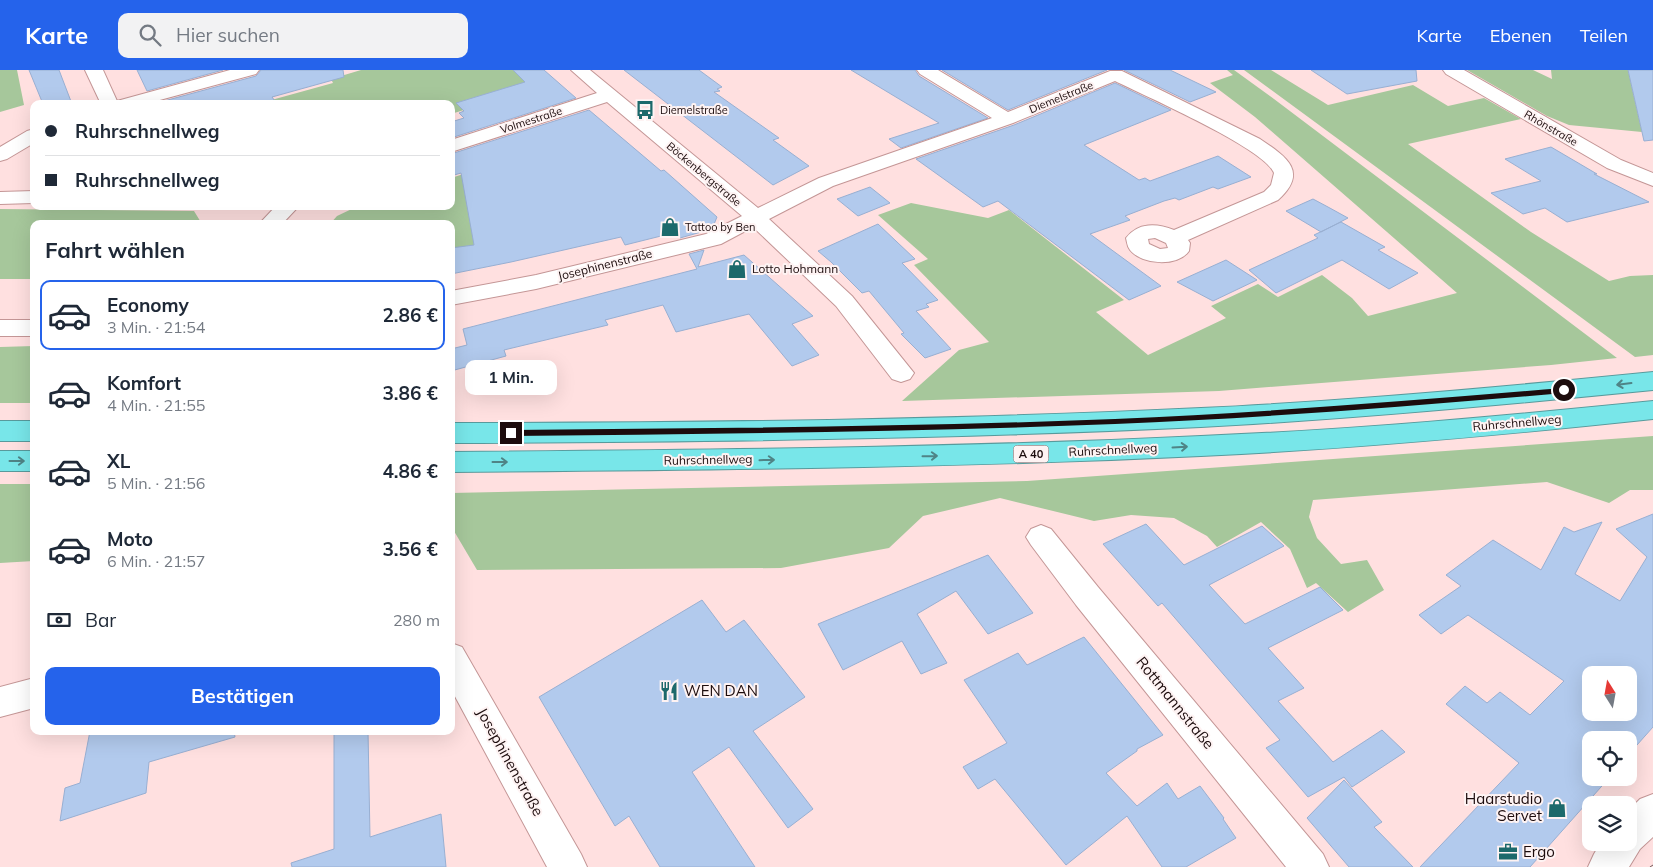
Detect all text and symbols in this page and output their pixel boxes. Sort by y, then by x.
search box [118,13,468,58]
text: Karte [25,20,88,50]
icon: search [136,21,164,49]
text: Hier suchen [176,23,280,47]
text: Karte [1416,24,1462,47]
text: Ebenen [1490,24,1552,47]
text: Teilen [1580,24,1628,47]
street label: Diemelstraße [1027,78,1095,116]
bus stop icon: Diemelstraße [634,99,656,121]
street label: Volmestraße [498,103,564,137]
place label: Diemelstraße [660,103,728,117]
street label: Rhönstraße [1522,107,1580,149]
text: Ruhrschnellweg [75,119,220,143]
street label: Böckenbergstraße [664,139,744,209]
text: Ruhrschnellweg [75,168,220,192]
shop icon: Tattoo by Ben [659,216,681,238]
place label: Tattoo by Ben [685,220,755,234]
text: Fahrt wählen [45,236,185,264]
street label: Josephinenstraße [556,246,654,283]
shop icon: Lotto Hohmann [726,258,748,280]
place label: Lotto Hohmann [752,261,838,276]
icon: car [47,293,92,338]
text: Economy [107,293,189,317]
text: 2.86 € [382,303,438,327]
text: 3 Min. · 21:54 [107,317,205,337]
callout: 1 Min. [465,360,557,396]
text: 1 Min. [488,367,534,387]
icon: car [47,371,92,416]
text: Komfort [107,371,181,395]
route start [1553,379,1575,401]
one-way arrow [1616,379,1632,389]
text: 3.86 € [382,381,438,405]
text: 4 Min. · 21:55 [107,395,205,415]
street label: Ruhrschnellweg [1472,411,1562,434]
route end [500,422,522,444]
street label: Ruhrschnellweg [1068,440,1158,459]
one-way arrow [1172,442,1188,452]
road number: A 40 [1014,446,1048,462]
icon: car [47,449,92,494]
text: XL [107,449,130,473]
street label: Ruhrschnellweg [663,451,753,468]
one-way arrow [922,451,938,461]
one-way arrow [759,455,775,464]
one-way arrow [8,456,25,466]
one-way arrow [492,457,508,467]
text: 4.86 € [382,459,438,483]
text: 5 Min. · 21:56 [107,473,205,493]
icon: car [47,527,92,572]
text: Moto [107,527,153,551]
text: 3.56 € [382,537,438,561]
text: 6 Min. · 21:57 [107,551,205,571]
icon: cash [45,606,73,634]
text: Bar [85,608,116,632]
text: 280 m [393,610,440,630]
street label: Rottmannstraße [1132,653,1218,753]
north arrow [1582,666,1638,721]
map controls [1582,666,1637,851]
button: Bestätigen [45,667,440,725]
restaurant icon: WEN DAN [658,680,680,702]
place label: WEN DAN [684,681,758,700]
street label: Josephinenstraße [473,704,548,819]
button: locate [1582,731,1637,786]
place label: Haarstudio Servet [1465,789,1542,825]
button: layers [1582,796,1637,851]
shop icon: Haarstudio Servet [1546,797,1568,819]
office icon: Ergo [1497,841,1519,863]
place label: Ergo [1523,842,1555,861]

